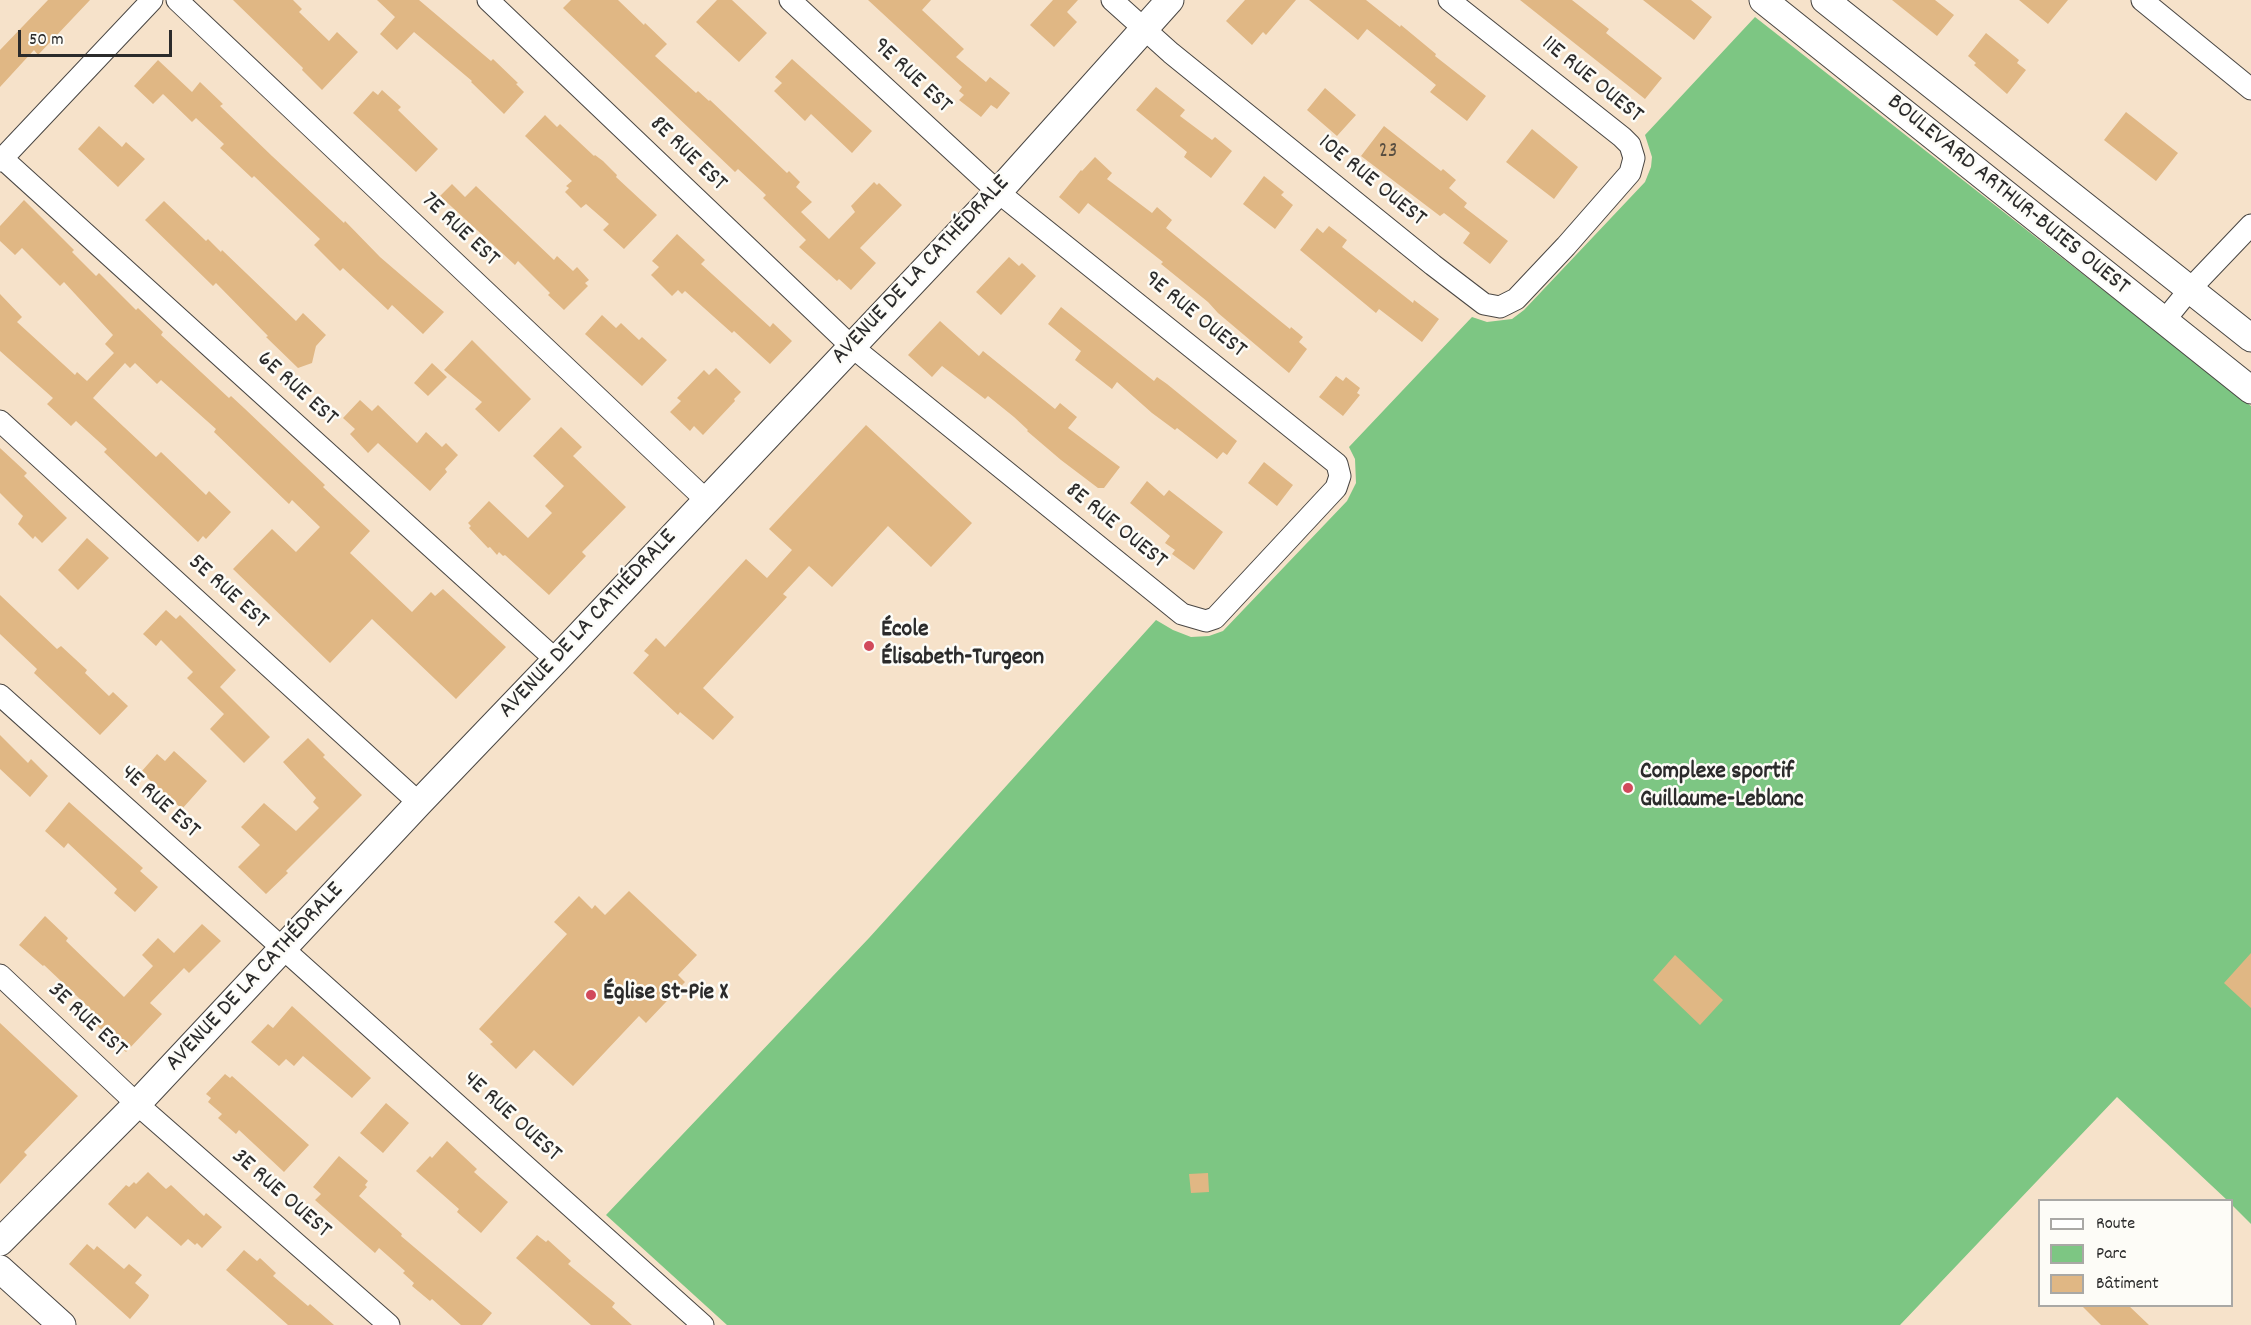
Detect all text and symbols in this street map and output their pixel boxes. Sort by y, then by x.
scale bar [21,18,176,56]
text: 50 m [29,28,64,53]
street label: 11E RUE OUEST [1534,31,1648,131]
street label: 9E RUE EST [865,33,957,121]
street label: BOULEVARD ARTHUR-BUIES OUEST [1880,89,2134,303]
street label: 8E RUE EST [642,111,732,199]
street label: 10E RUE OUEST [1311,130,1431,234]
house number: 23 [1379,140,1397,166]
street label: AVENUE DE LA CATHÉDRALE [827,170,1017,372]
street label: 7E RUE EST [414,188,504,274]
street label: 9E RUE OUEST [1137,266,1251,366]
street label: 6E RUE EST [250,346,342,434]
street label: 8E RUE OUEST [1058,477,1172,577]
street label: AVENUE DE LA CATHÉDRALE [494,524,684,726]
street label: 5E RUE EST [181,549,273,637]
place label: École Élisabeth-Turgeon [881,618,1044,674]
marker: École Élisabeth-Turgeon [862,639,876,653]
street label: 4E RUE EST [113,760,205,846]
place label: Complexe sportif Guillaume-Leblanc [1640,760,1804,816]
marker: Complexe sportif Guillaume-Leblanc [1621,781,1635,795]
street label: AVENUE DE LA CATHÉDRALE [161,877,351,1079]
street label: 3E RUE EST [40,977,132,1065]
place label: Église St-Pie X [603,981,728,1009]
marker: Église St-Pie X [584,988,598,1002]
street label: 4E RUE OUEST [456,1066,566,1170]
street label: 3E RUE OUEST [224,1144,336,1246]
legend [2038,1199,2233,1307]
text: Route [2096,1212,2135,1237]
text: Parc [2096,1242,2127,1267]
text: Bâtiment [2096,1272,2159,1297]

